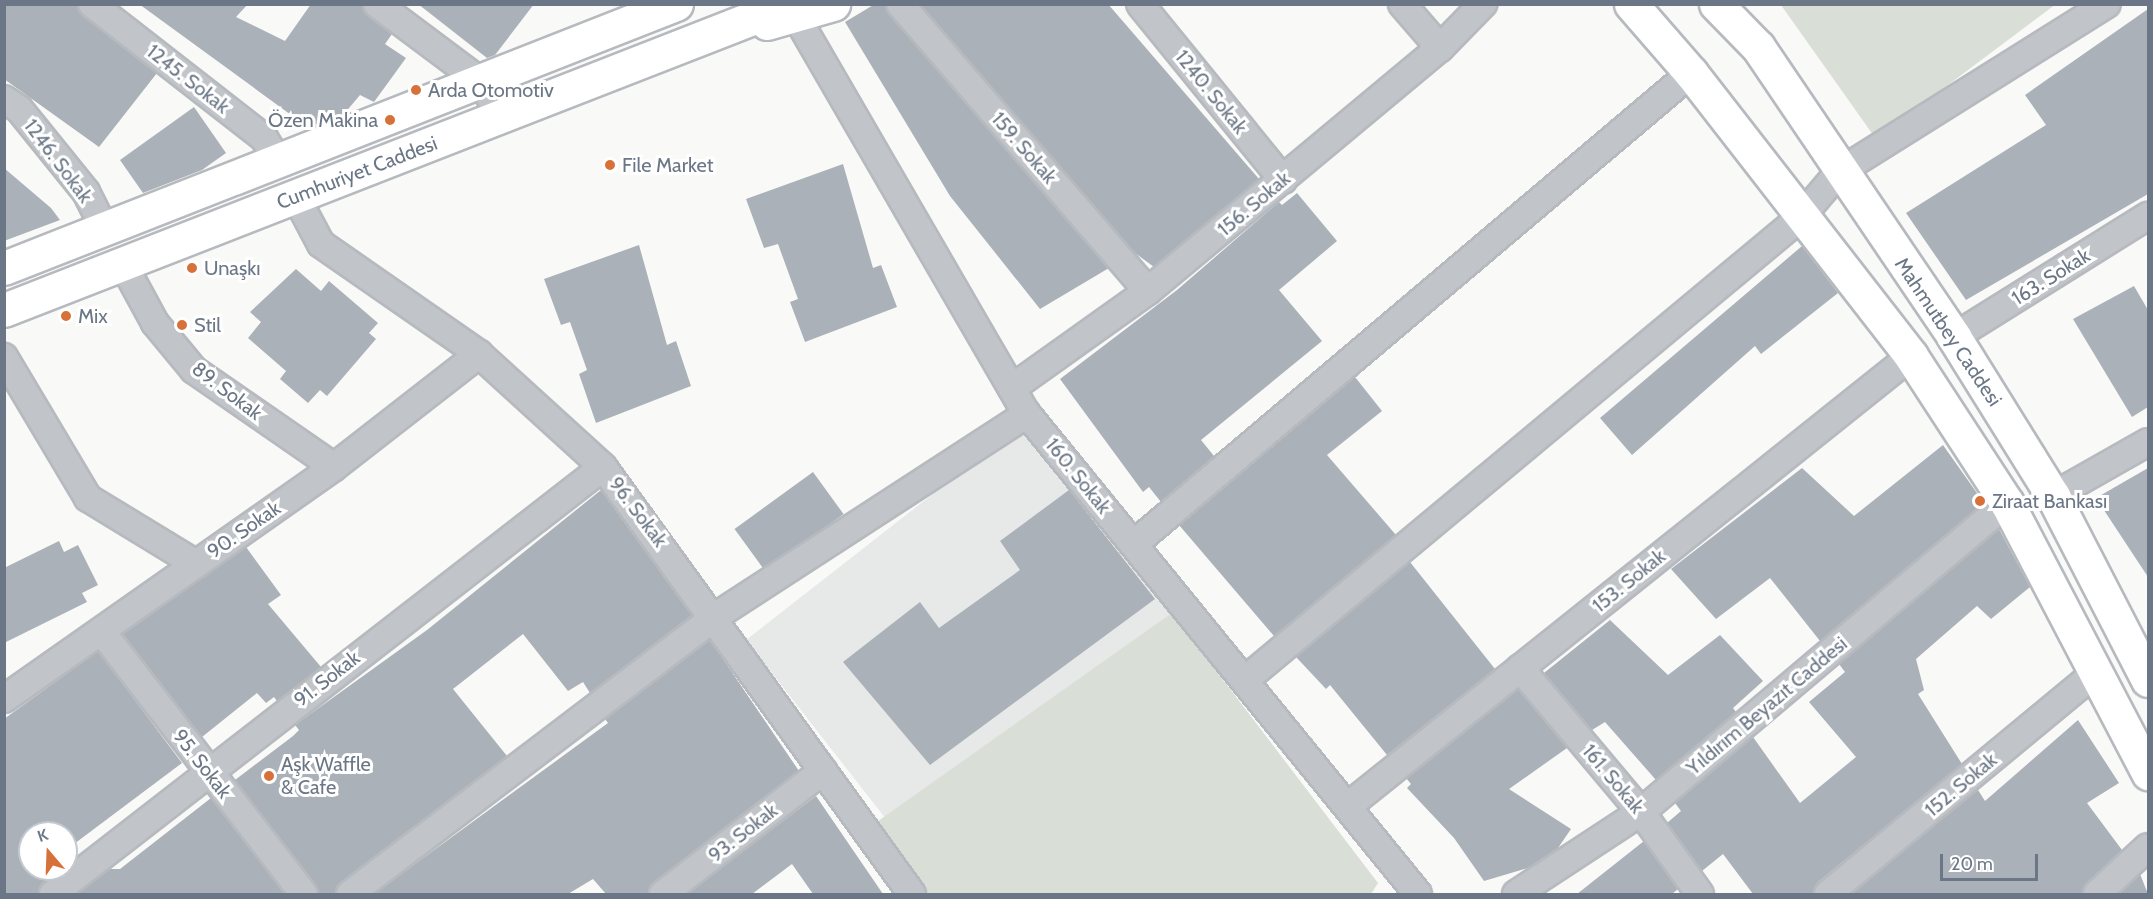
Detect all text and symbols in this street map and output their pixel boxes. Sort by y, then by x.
street label: 1245. Sokak [142,39,234,119]
street label: 1240. Sokak [1170,45,1252,139]
place label: Arda Otomotiv [428,78,554,102]
marker: Arda Otomotiv [409,83,423,97]
street label: 159. Sokak [986,107,1062,189]
place label: Özen Makina [268,108,378,132]
marker: Özen Makina [383,113,397,127]
street label: 1246. Sokak [19,114,97,208]
street label: Cumhuriyet Caddesi [273,131,441,215]
place label: File Market [622,153,713,177]
marker: File Market [603,158,617,172]
street label: 156. Sokak [1213,167,1295,241]
street label: 163. Sokak [2008,244,2094,310]
street label: Mahmutbey Caddesi [1889,253,2007,411]
place label: Unaşkı [204,256,260,280]
marker: Unaşkı [185,261,199,275]
place label: Mix [78,304,108,328]
marker: Mix [59,309,73,323]
place label: Stil [194,313,221,337]
marker: Stil [175,318,189,332]
street label: 89. Sokak [187,357,267,425]
street label: 160. Sokak [1040,433,1116,519]
street label: 96. Sokak [604,472,672,552]
place label: Ziraat Bankası [1992,489,2107,513]
marker: Ziraat Bankası [1973,494,1987,508]
street label: 90. Sokak [203,496,285,564]
street label: 153. Sokak [1588,544,1670,618]
street label: Yıldırım Beyazıt Caddesi [1682,632,1852,780]
street label: 91. Sokak [289,646,365,712]
street label: 95. Sokak [168,725,236,803]
street label: 161. Sokak [1577,739,1649,819]
street label: 152. Sokak [1920,748,2002,822]
place label: Aşk Waffle & Cafe [281,752,371,799]
marker: Aşk Waffle & Cafe [262,769,276,783]
street label: 93. Sokak [704,799,782,867]
north arrow [18,821,78,881]
text: K [35,825,50,846]
scale bar [1943,842,2040,880]
text: 20 m [1951,853,1993,875]

